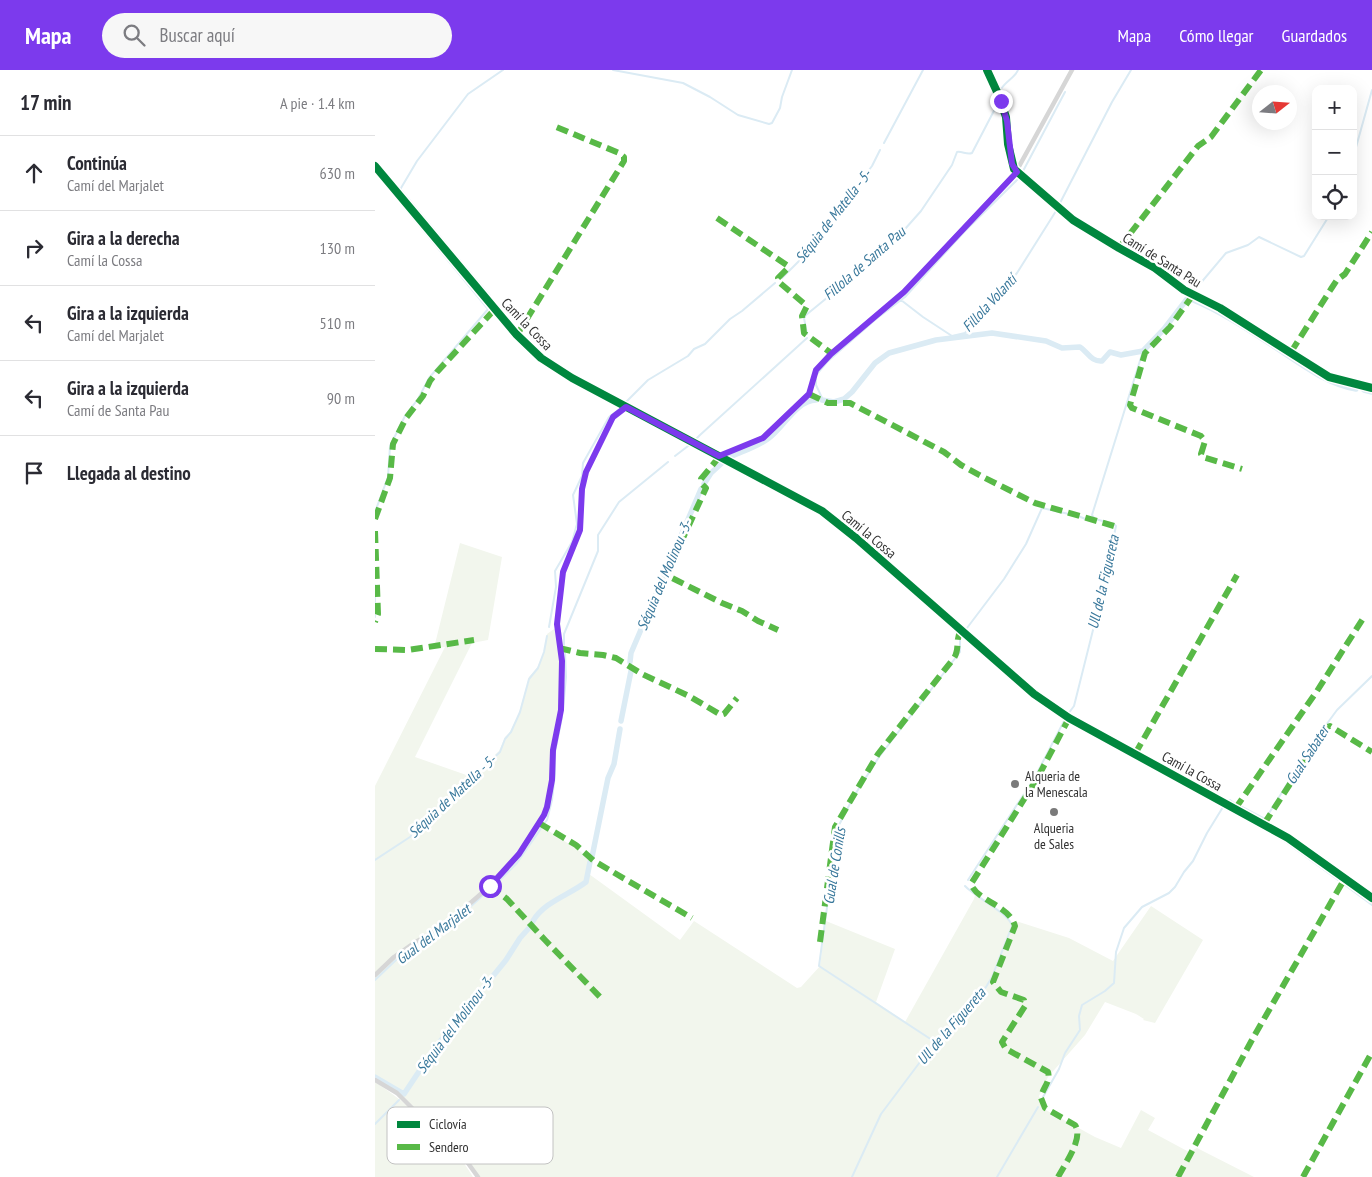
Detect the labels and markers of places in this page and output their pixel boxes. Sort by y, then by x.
place label: Alqueria de la Menescala [1025,767,1088,801]
marker: Alqueria de la Menescala [1009,778,1021,790]
marker: Alqueria de Sales [1048,806,1060,818]
place label: Alqueria de Sales [1034,819,1074,853]

